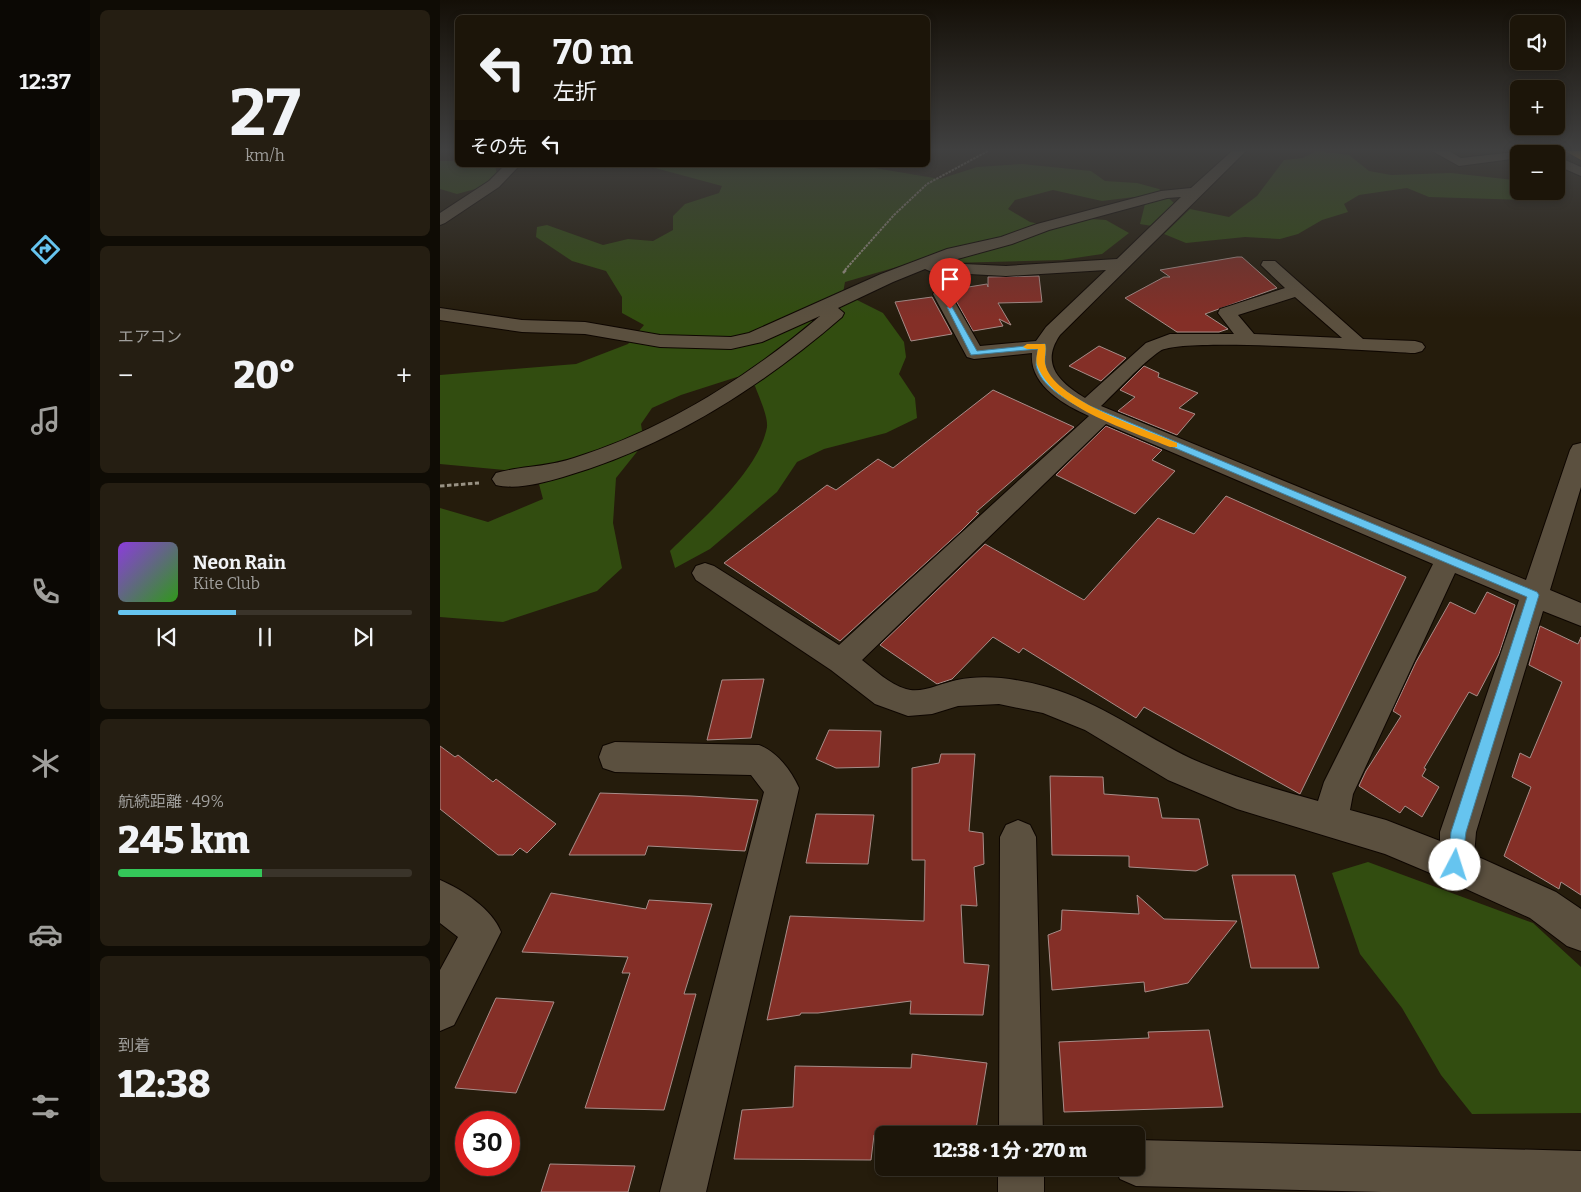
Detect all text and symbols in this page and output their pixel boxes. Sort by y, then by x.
map controls [1510,15,1565,200]
button: sound [1510,15,1565,70]
text: 70 m [553,31,633,73]
icon: left [470,35,535,100]
text: 12:37 [19,68,71,95]
text: 27 [229,74,301,152]
text: 左折 [553,78,597,105]
button: + [1510,80,1565,135]
icon: left [537,130,565,158]
text: その先 [470,135,527,158]
button: − [1510,145,1565,200]
text: km/h [245,146,285,165]
icon: directions [28,232,63,267]
pin [929,258,971,309]
icon: arrive [936,265,964,293]
text: エアコン [118,327,182,346]
text: 20° [234,352,296,398]
text: − [118,359,133,392]
text: + [396,359,412,392]
icon: music [28,403,63,438]
text: Neon Rain [193,551,286,574]
icon: phone [28,574,63,609]
text: Kite Club [193,574,260,593]
icon: previous [153,623,181,651]
icon: pause [251,623,279,651]
icon: next [349,623,377,651]
icon: climate [28,746,63,781]
text: 航続距離 · 49% [118,792,224,811]
text: 245 km [118,817,250,863]
position arrow [1428,838,1480,890]
icon: car [28,917,63,952]
text: 到着 [118,1036,150,1055]
text: 12:38 [118,1061,211,1107]
icon: filters [28,1089,63,1124]
speed limit sign: 30 [455,1111,520,1176]
text: 12:38 · 1 分 · 270 m [933,1139,1087,1162]

